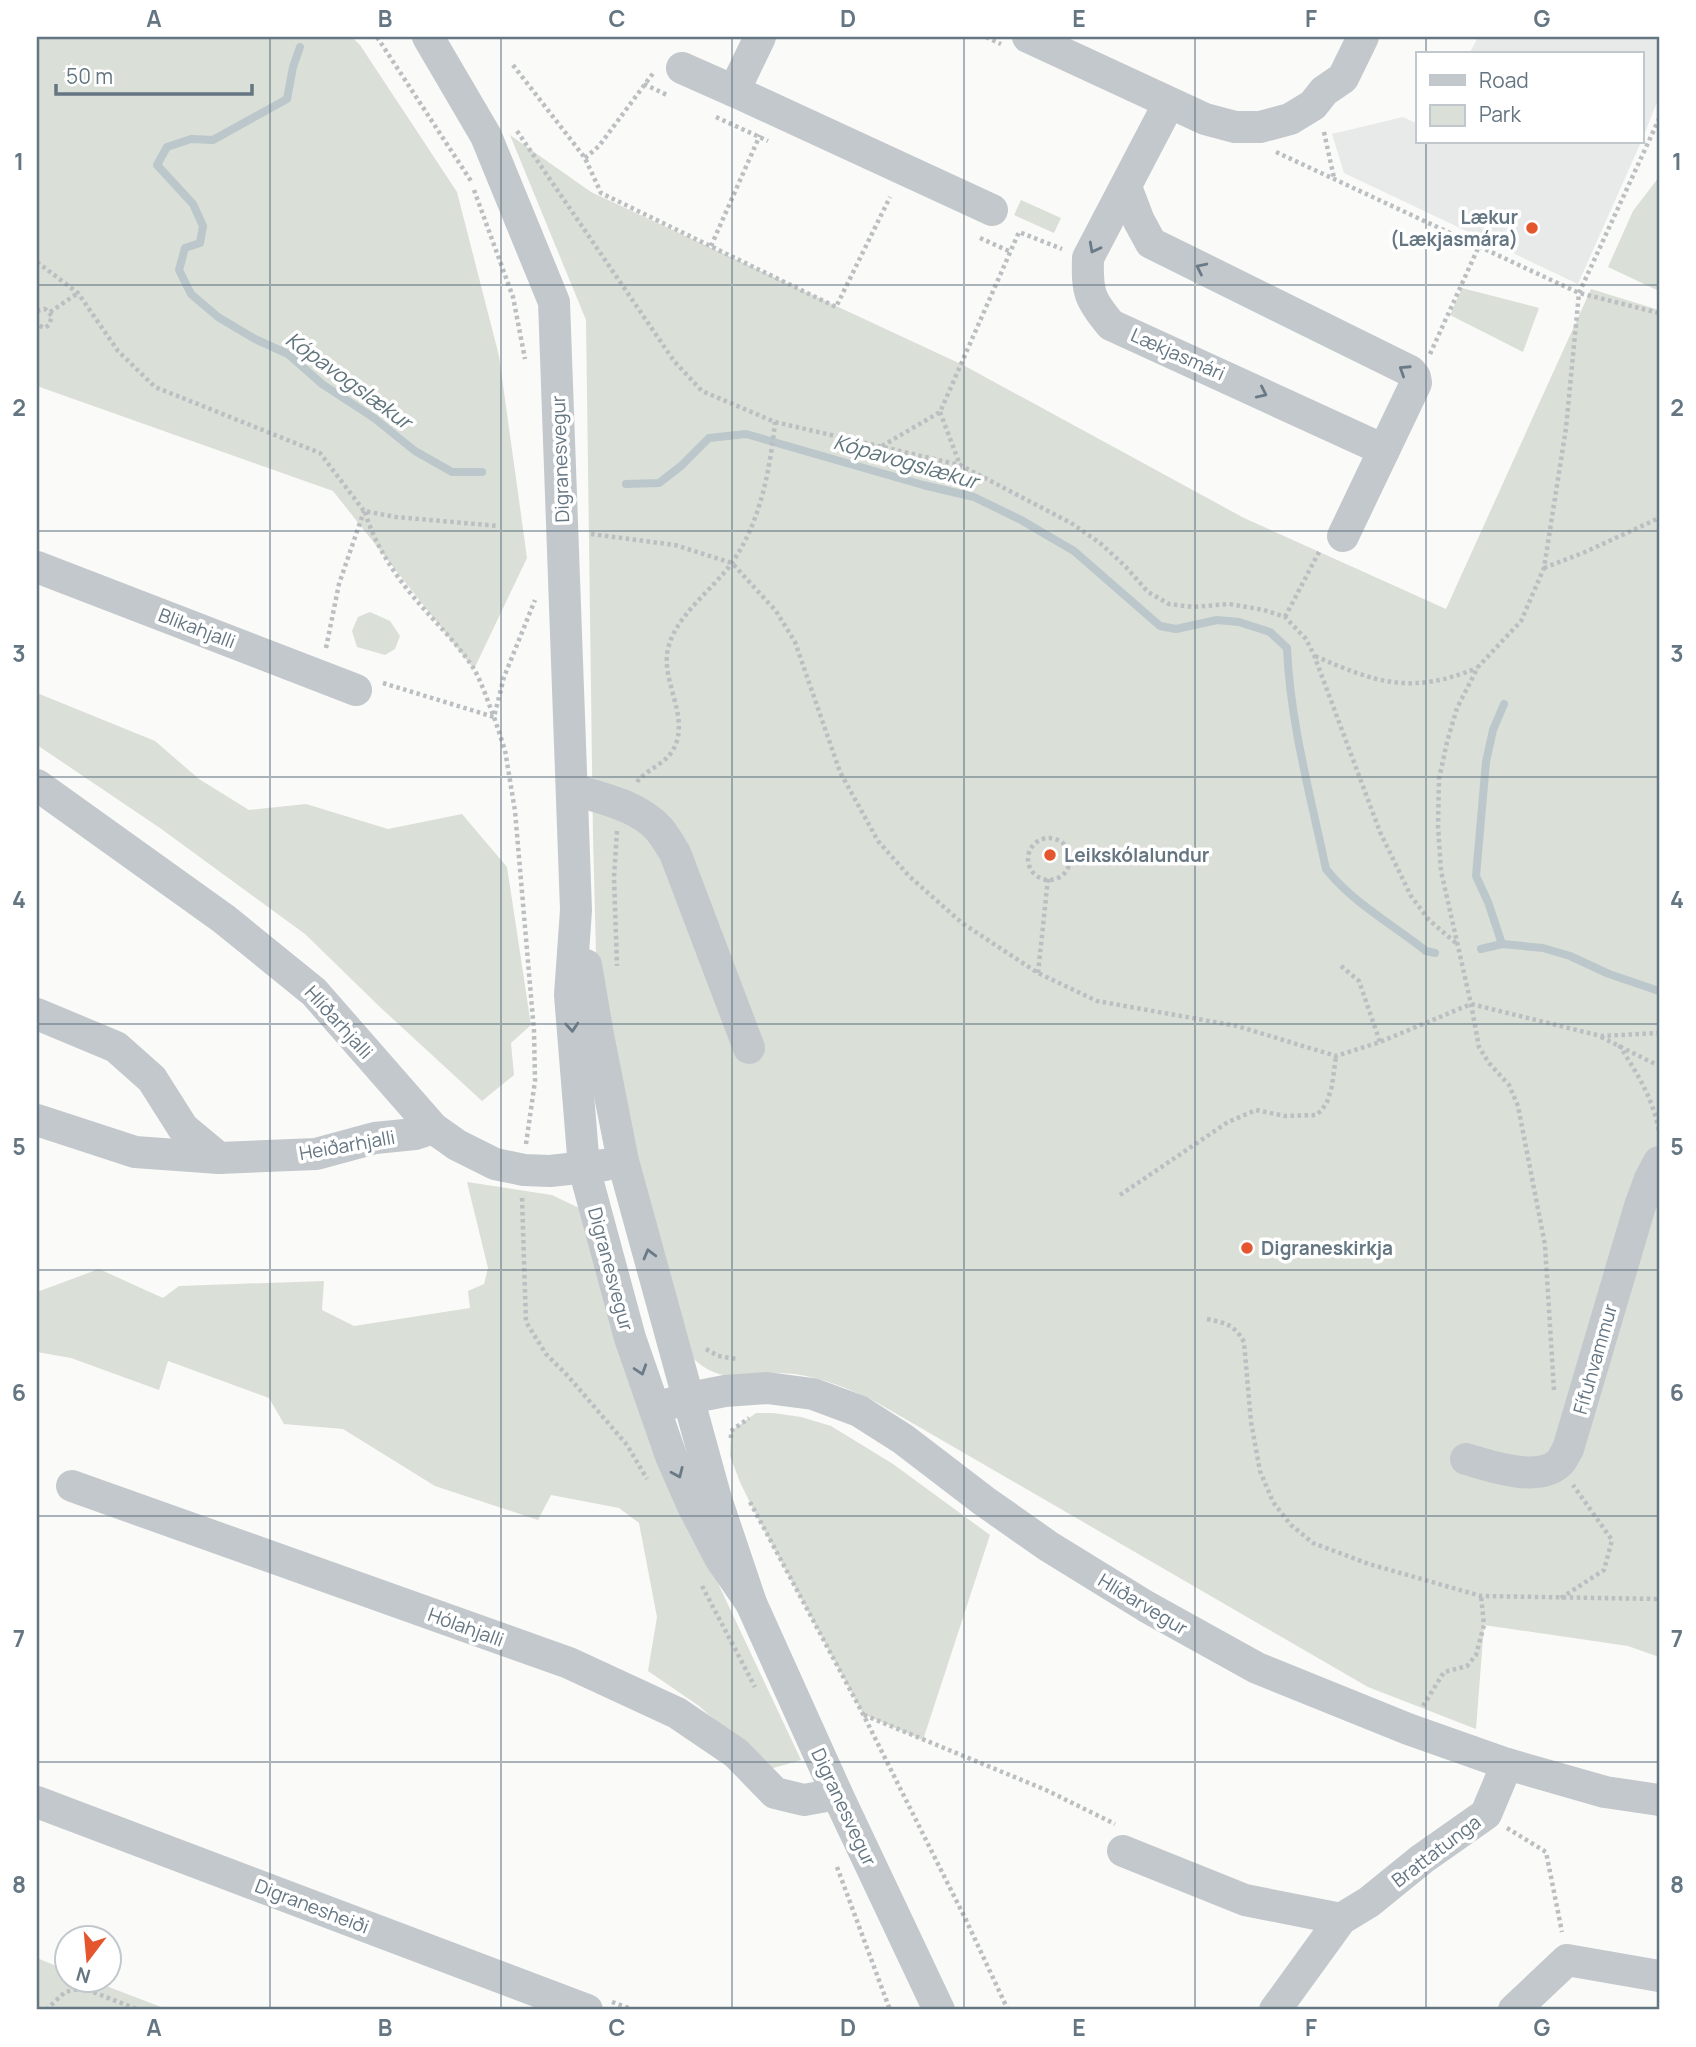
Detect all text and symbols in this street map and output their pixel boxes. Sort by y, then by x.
text: A [146,2,162,34]
text: B [378,2,392,34]
text: C [609,2,626,34]
text: D [840,2,856,34]
text: E [1072,2,1086,34]
text: F [1305,2,1317,34]
text: G [1534,2,1551,34]
scale bar [56,52,252,96]
legend [1416,52,1644,144]
text: 50 m [66,62,113,90]
text: Road [1479,66,1529,94]
text: Park [1479,100,1521,128]
text: 1 [14,145,24,177]
text: 1 [1672,145,1682,177]
place label: Lækur (Lækjasmára) [1390,204,1518,252]
marker: Lækur (Lækjasmára) [1524,220,1540,236]
one-way arrow [1088,240,1102,253]
one-way arrow [1196,263,1208,277]
street label: Lækjasmári [1127,322,1229,386]
water label: Kópavogslækur [280,325,419,437]
one-way arrow [1399,365,1412,378]
one-way arrow [1255,385,1267,399]
text: 2 [12,391,26,423]
text: 2 [1670,391,1684,423]
street label: Digranesvegur [545,395,575,523]
water label: Kópavogslækur [831,427,984,496]
street label: Blikahjalli [155,601,239,655]
text: 3 [12,637,26,669]
text: 3 [1670,637,1684,669]
place label: Leikskólalundur [1064,842,1210,868]
marker: Leikskólalundur [1042,847,1058,863]
text: 4 [12,883,26,915]
text: 4 [1670,883,1684,915]
street label: Hlíðarhjalli [299,980,379,1064]
one-way arrow [565,1021,580,1032]
street label: Heiðarhjalli [297,1124,397,1166]
text: 5 [12,1130,26,1162]
text: 5 [1670,1130,1684,1162]
street label: Digranesvegur [582,1204,640,1334]
place label: Digraneskirkja [1261,1235,1393,1261]
marker: Digraneskirkja [1239,1240,1255,1256]
one-way arrow [643,1248,657,1260]
street label: Fífuhvammur [1567,1301,1623,1417]
one-way arrow [632,1364,647,1376]
text: 6 [12,1376,26,1408]
text: 6 [1670,1376,1684,1408]
one-way arrow [670,1466,684,1478]
street label: Hlíðarvegur [1093,1567,1193,1641]
street label: Hólahjalli [424,1601,508,1653]
text: 7 [13,1622,25,1654]
text: 7 [1671,1622,1683,1654]
street label: Digranesvegur [805,1744,883,1870]
street label: Brattatunga [1386,1809,1486,1893]
text: 8 [12,1868,26,1900]
text: 8 [1670,1868,1684,1900]
street label: Digranesheiði [251,1872,373,1940]
north arrow [52,1924,122,1994]
text: N [73,1961,93,1990]
text: A [146,2011,162,2043]
text: B [378,2011,392,2043]
text: C [609,2011,626,2043]
text: D [840,2011,856,2043]
text: E [1072,2011,1086,2043]
text: F [1305,2011,1317,2043]
text: G [1534,2011,1551,2043]

